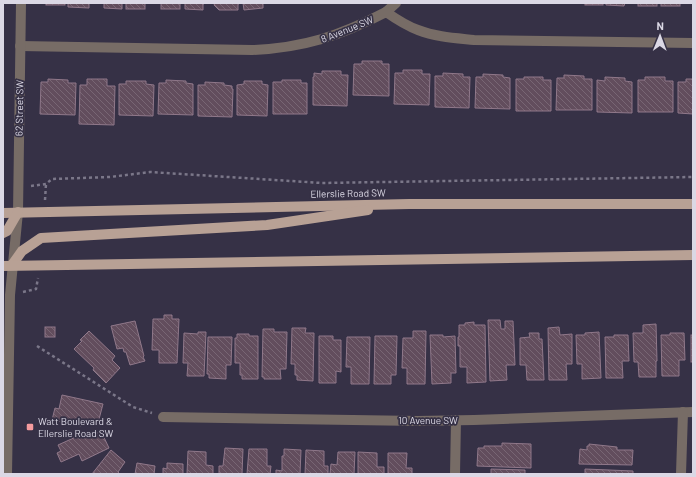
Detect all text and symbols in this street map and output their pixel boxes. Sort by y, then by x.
street label: 8 Avenue SW [319,13,375,45]
north arrow [640,16,680,56]
text: N [656,19,664,32]
street label: 62 Street SW [13,80,25,136]
street label: Ellerslie Road SW [310,186,386,200]
street label: 10 Avenue SW [398,414,458,426]
place label: Watt Boulevard & Ellerslie Road SW [38,415,113,439]
marker: Watt Boulevard & Ellerslie Road SW [25,422,35,432]

